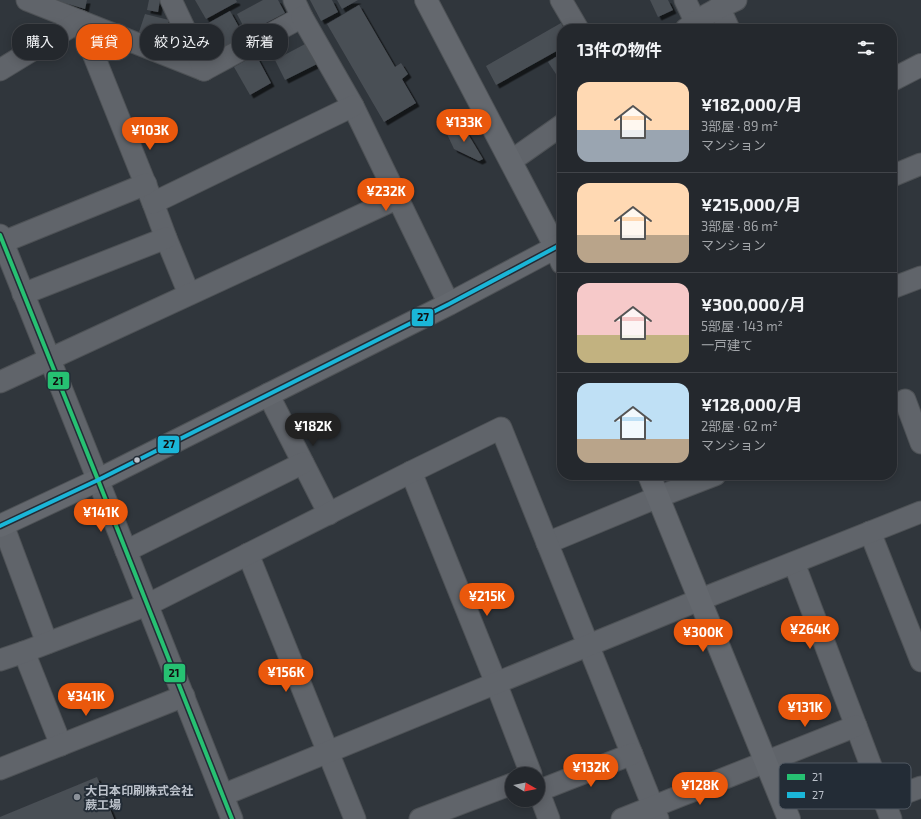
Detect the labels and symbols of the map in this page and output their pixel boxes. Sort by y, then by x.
pin: ¥133K [436,109,492,143]
pin: ¥103K [122,117,178,151]
pin: ¥232K [358,178,414,212]
line badge: 27 [411,308,434,327]
text: 27 [417,310,429,323]
line badge: 21 [47,371,70,390]
text: 21 [52,374,64,387]
pin: ¥182K [285,413,341,447]
line badge: 27 [157,435,180,454]
text: 27 [163,437,175,450]
unlabelled marker [132,455,142,465]
pin: ¥141K [73,499,129,533]
pin: ¥215K [459,583,515,617]
pin: ¥264K [782,616,838,650]
pin: ¥300K [675,619,731,653]
pin: ¥156K [258,659,314,693]
line badge: 21 [163,663,186,683]
text: 21 [168,666,180,679]
pin: ¥341K [58,683,114,717]
pin: ¥131K [777,694,833,728]
pin: ¥132K [563,754,619,788]
legend [779,763,911,809]
north arrow [505,767,545,807]
text: 21 [812,770,823,783]
pin: ¥128K [672,772,728,806]
place label: 大日本印刷株式会社 蕨工場 [85,783,193,811]
text: 27 [812,788,824,801]
marker: 大日本印刷株式会社 蕨工場 [72,792,82,802]

